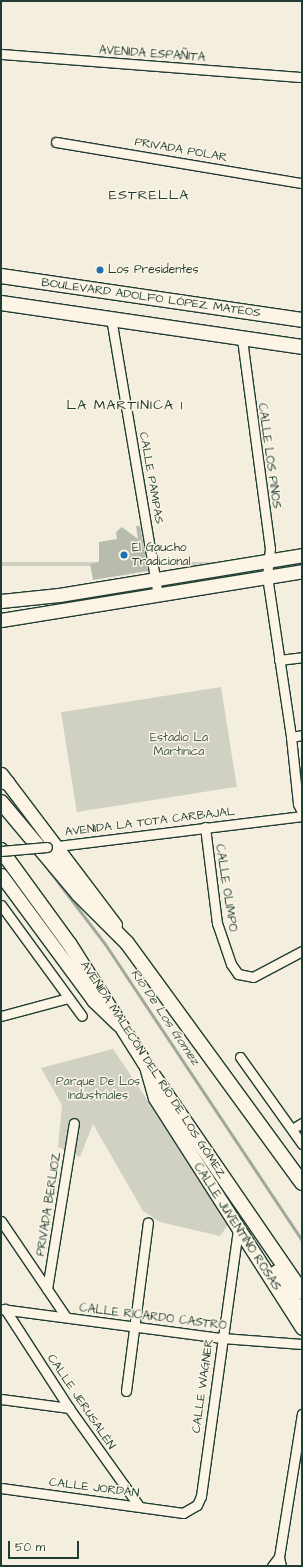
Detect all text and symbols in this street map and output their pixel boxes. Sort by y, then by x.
street label: AVENIDA ESPAÑITA [98,43,206,65]
street label: PRIVADA POLAR [134,135,228,165]
district label: ESTRELLA [109,187,189,203]
place label: Los Presidentes [108,263,199,277]
marker: Los Presidentes [95,265,105,275]
street label: BOULEVARD ADOLFO LÓPEZ MATEOS [40,275,262,321]
district label: LA MARTINICA 1 [67,397,183,413]
street label: CALLE LOS PINOS [254,402,284,510]
street label: CALLE PAMPAS [136,431,166,525]
place label: El Gaucho Tradicional [132,541,190,569]
marker: El Gaucho Tradicional [119,550,129,560]
park label: Estadio La Martinica [150,731,208,759]
street label: AVENIDA LA TOTA CARBAJAL [64,804,236,840]
street label: CALLE OLIMPO [212,843,240,933]
street label: AVENIDA MALECÓN DEL RÍO DE LOS GÓMEZ [77,959,229,1181]
water label: Rio De Los Gomez [127,966,203,1068]
park label: Parque De Los Industriales [56,1075,140,1103]
street label: PRIVADA BERLIOZ [34,1151,64,1257]
street label: CALLE JUVENTINO ROSAS [190,1160,284,1294]
street label: CALLE RICARDO CASTRO [78,1301,228,1333]
street label: CALLE WAGNER [189,1338,217,1434]
street label: CALLE JERUSALÉN [44,1352,118,1452]
street label: CALLE JORDÁN [48,1475,140,1501]
scale bar [10,1533,81,1559]
text: 50 m [15,1539,45,1556]

